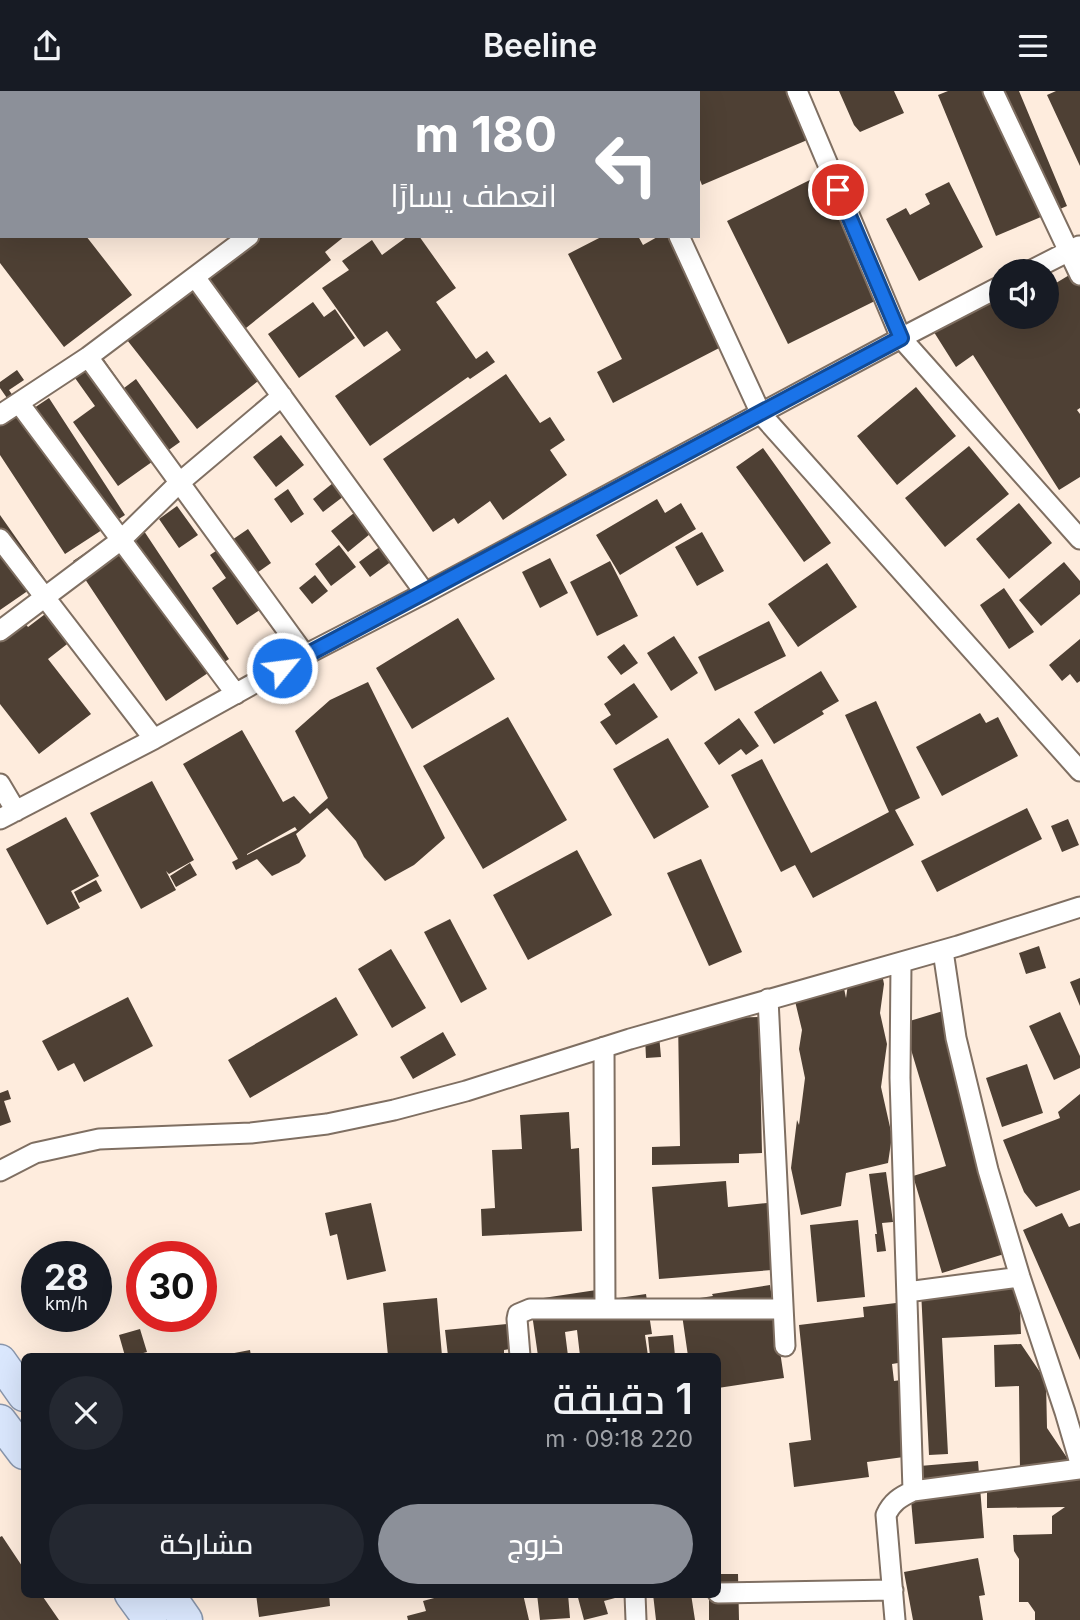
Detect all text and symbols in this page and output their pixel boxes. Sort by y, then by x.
text: Beeline [483,26,597,65]
icon: share [28,27,66,65]
icon: menu [1014,27,1052,65]
text: 180 m [415,105,557,164]
icon: left [581,119,672,210]
pin [808,160,868,220]
icon: arrive [819,171,857,209]
text: انعطف يسارًا [390,176,557,215]
map controls [989,259,1059,329]
button: sound [989,259,1059,329]
position arrow [245,631,319,705]
speed limit sign: 30 [126,1241,217,1332]
text: 28 [44,1256,89,1298]
text: km/h [45,1293,88,1314]
text: 1 دقيقة [553,1373,693,1424]
button: close [49,1376,123,1450]
text: 220 m · 09:18 [545,1425,693,1453]
button: مشاركة [49,1504,364,1584]
button: خروج [378,1504,693,1584]

